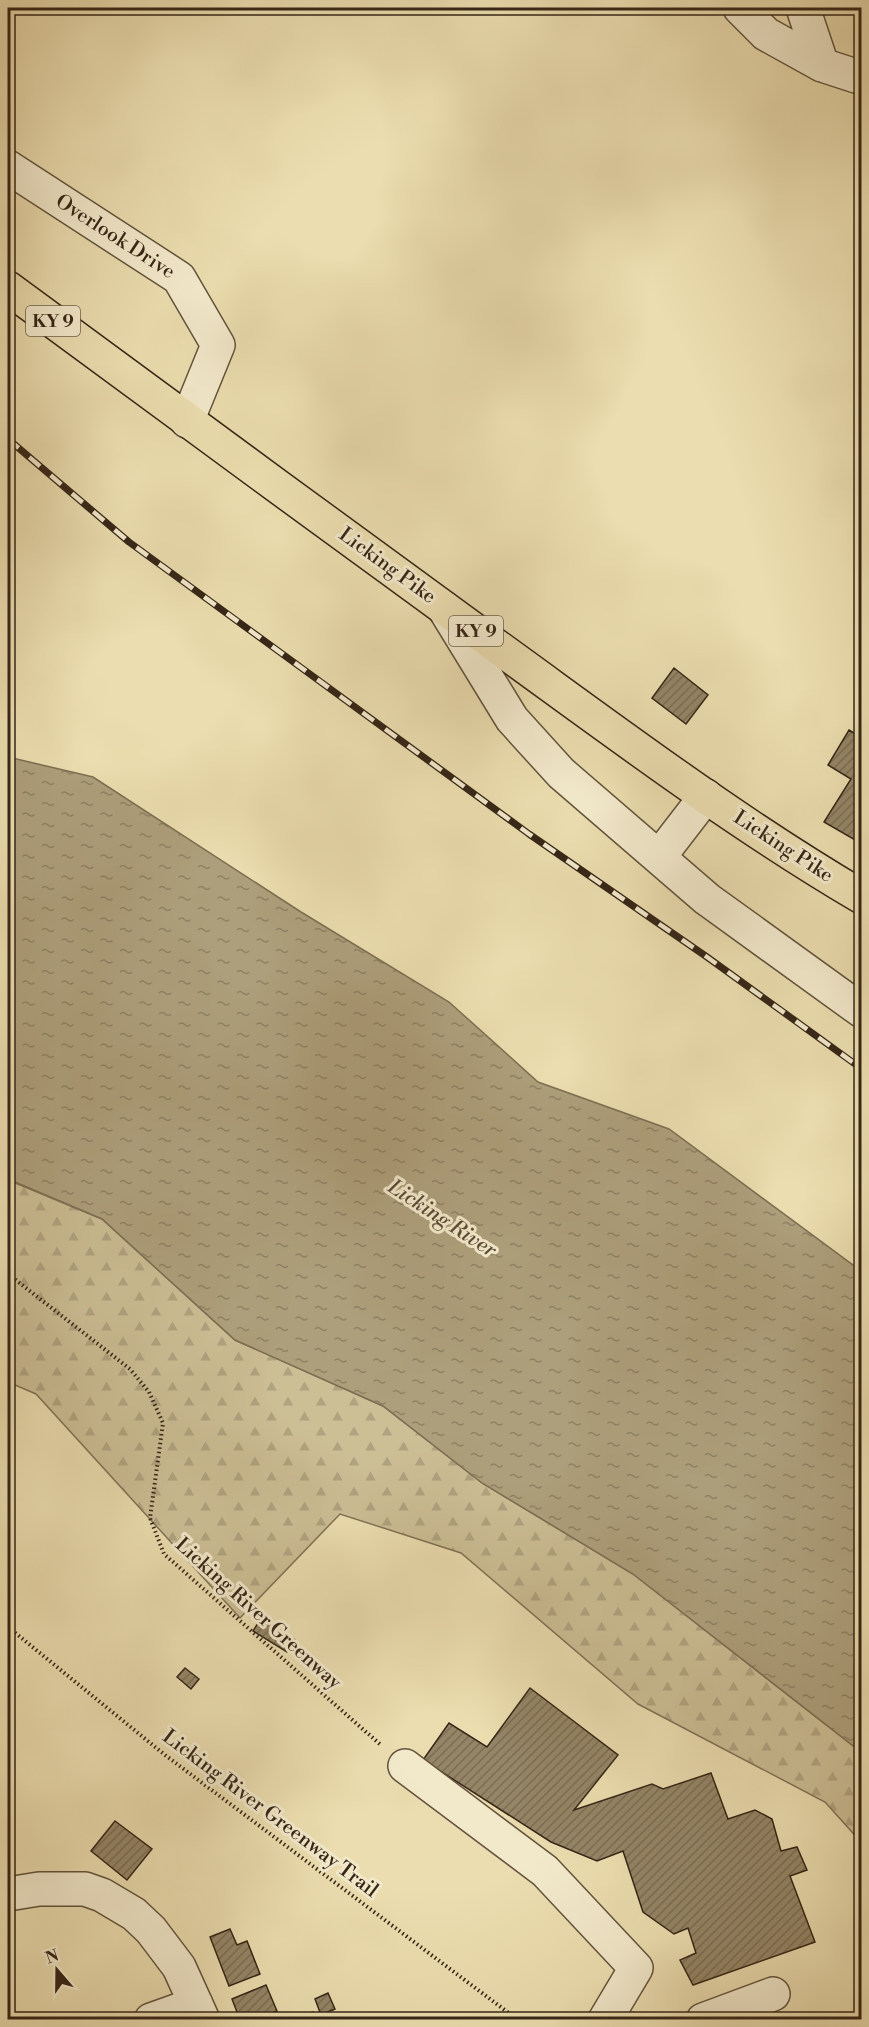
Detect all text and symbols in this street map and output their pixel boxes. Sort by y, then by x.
street label: Overlook Drive [50,189,180,285]
road number: KY 9 [26,306,80,336]
street label: Licking Pike [334,522,440,610]
road number: KY 9 [449,616,503,646]
street label: Licking Pike [728,805,838,889]
water label: Licking River [382,1174,502,1264]
street label: Licking River Greenway [170,1533,347,1695]
street label: Licking River Greenway Trail [157,1725,383,1903]
north arrow [27,1940,87,2000]
text: N [43,1945,62,1968]

